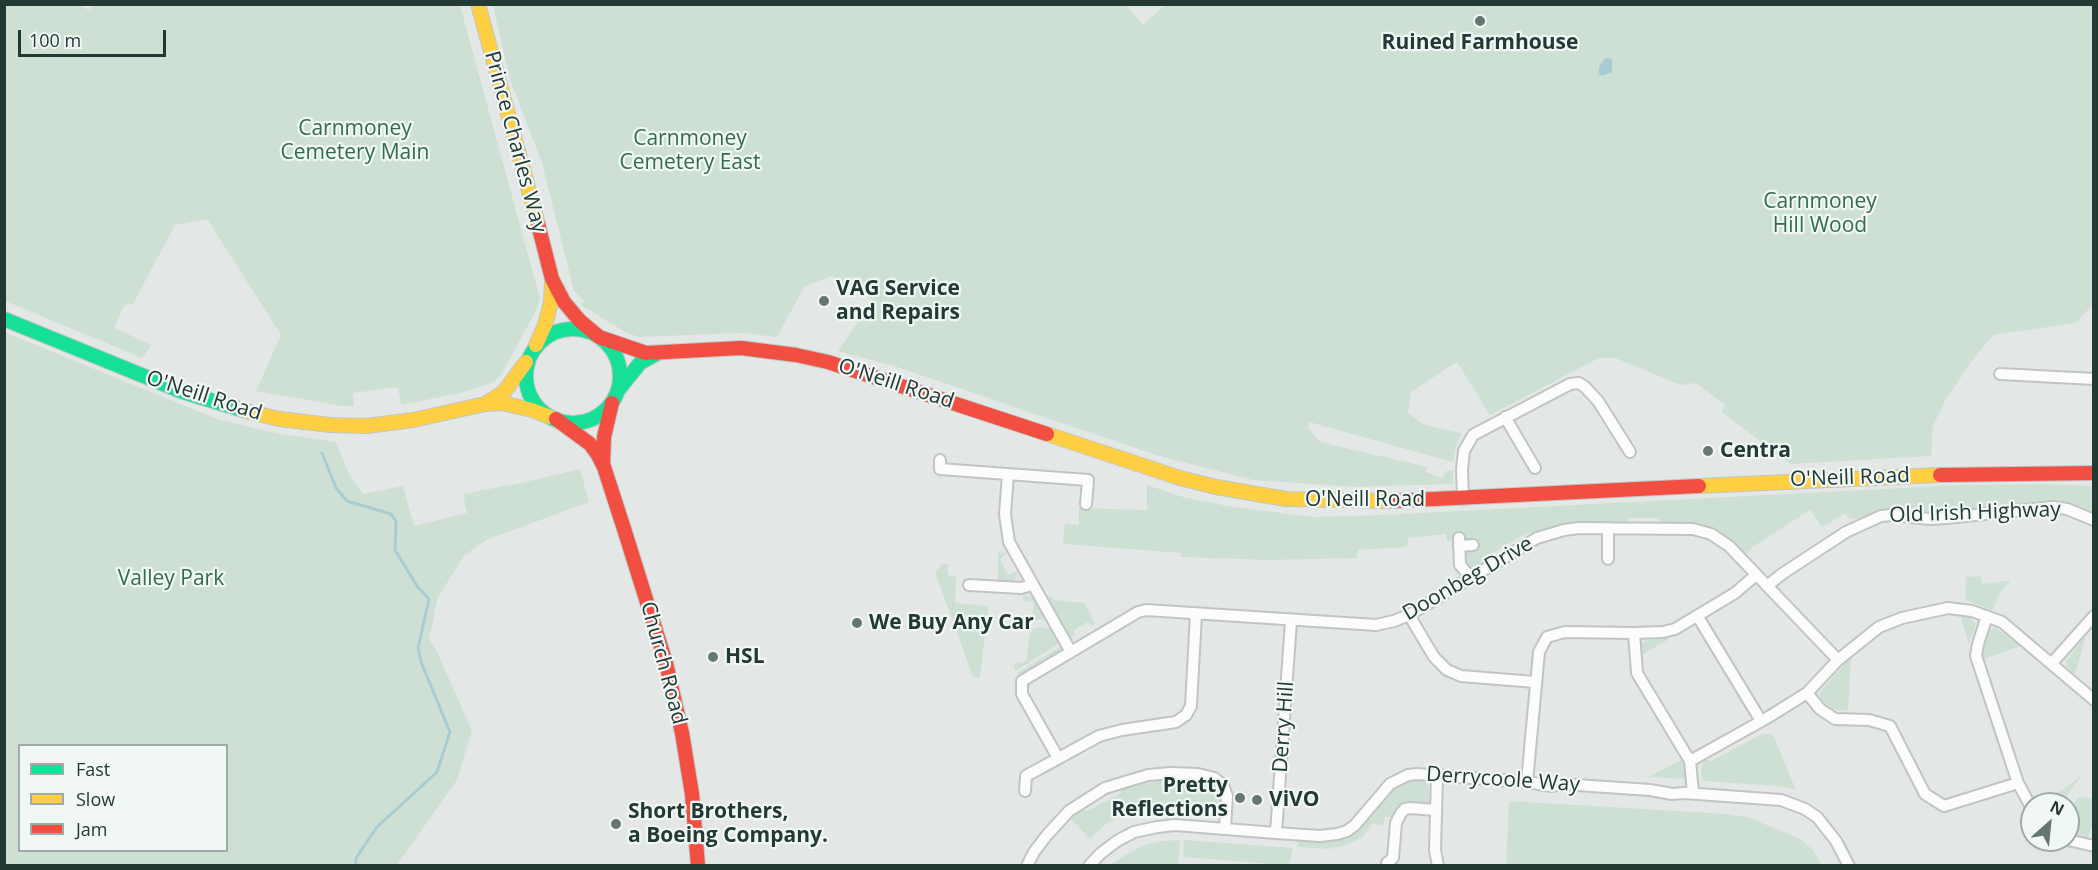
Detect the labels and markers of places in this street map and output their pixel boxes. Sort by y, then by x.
marker: Ruined Farmhouse [1473,14,1487,28]
place label: Ruined Farmhouse [1382,30,1578,56]
place label: VAG Service and Repairs [836,276,960,326]
marker: VAG Service and Repairs [817,294,831,308]
place label: Centra [1720,438,1791,464]
marker: Centra [1701,444,1715,458]
place label: We Buy Any Car [869,610,1034,636]
marker: We Buy Any Car [850,616,864,630]
place label: HSL [725,644,764,670]
marker: HSL [706,650,720,664]
place label: Pretty Reflections [1111,773,1228,823]
place label: ViVO [1269,787,1319,813]
marker: Pretty Reflections [1233,791,1247,805]
marker: ViVO [1250,793,1264,807]
place label: Short Brothers, a Boeing Company. [628,799,828,849]
marker: Short Brothers, a Boeing Company. [609,817,623,831]

